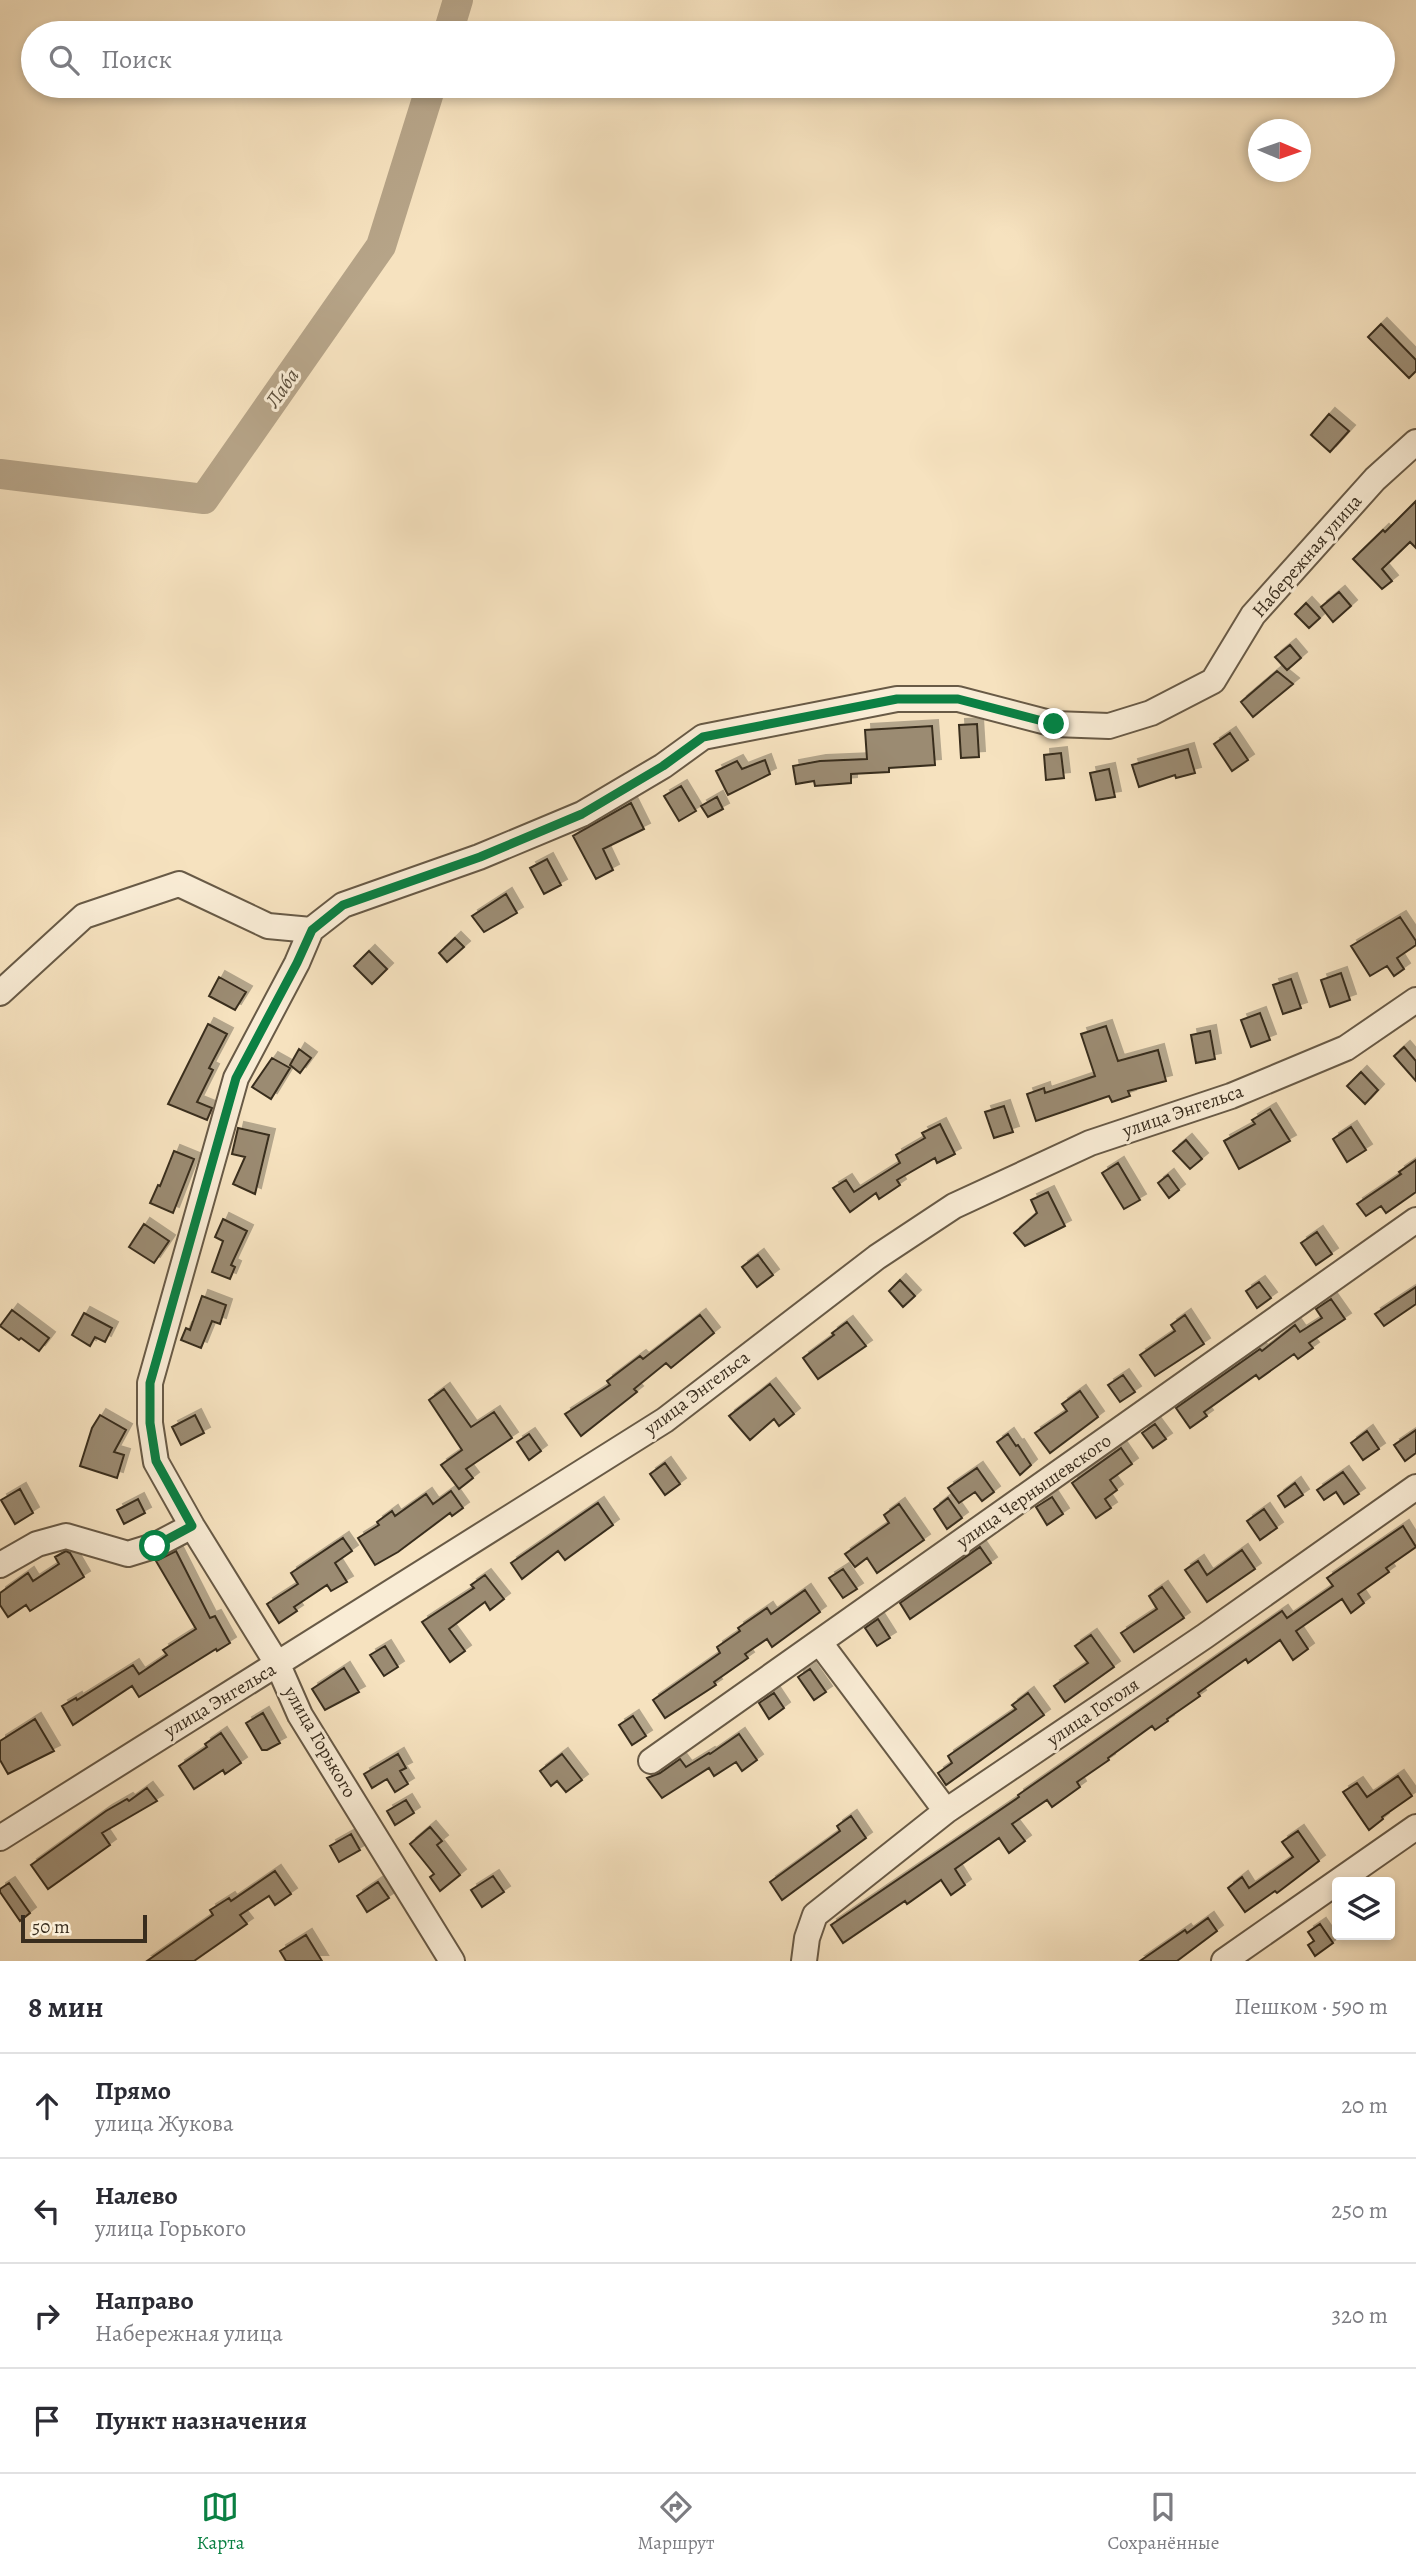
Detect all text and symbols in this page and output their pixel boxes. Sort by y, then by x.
search box [21,21,1395,98]
icon: search [45,41,83,79]
text: Поиск [101,42,172,77]
north arrow [1248,119,1311,182]
water label: Лаба [258,363,306,414]
street label: Набережная улица [1246,489,1368,623]
route end [1038,708,1069,739]
street label: улица Энгельса [1118,1078,1247,1144]
street label: улица Энгельса [638,1345,755,1442]
street label: улица Чернышевского [950,1428,1117,1555]
route start [139,1530,170,1561]
street label: улица Энгельса [158,1656,281,1744]
street label: улица Гоголя [1041,1672,1144,1753]
street label: улица Горького [277,1681,362,1803]
map controls [1332,1877,1395,1940]
button: layers [1332,1877,1395,1940]
scale bar [21,1912,147,1944]
text: 50 m [32,1914,70,1940]
text: 8 мин [28,1987,103,2027]
text: Пешком · 590 m [1234,1991,1388,2022]
text: Прямо [95,2073,171,2108]
icon: ahead [28,2087,66,2125]
text: 20 m [1341,2090,1388,2121]
text: улица Жукова [95,2108,234,2139]
text: Налево [95,2178,178,2213]
icon: left [28,2192,66,2230]
text: 250 m [1331,2195,1388,2226]
text: улица Горького [95,2213,246,2244]
text: Направо [95,2283,194,2318]
icon: right [28,2297,66,2335]
text: 320 m [1332,2300,1388,2331]
text: Набережная улица [95,2318,283,2349]
icon: arrive [28,2402,66,2440]
text: Пункт назначения [95,2403,307,2438]
tab: Карта [197,2488,244,2556]
tab: Маршрут [637,2488,714,2556]
tab: Сохранённые [1107,2488,1219,2556]

